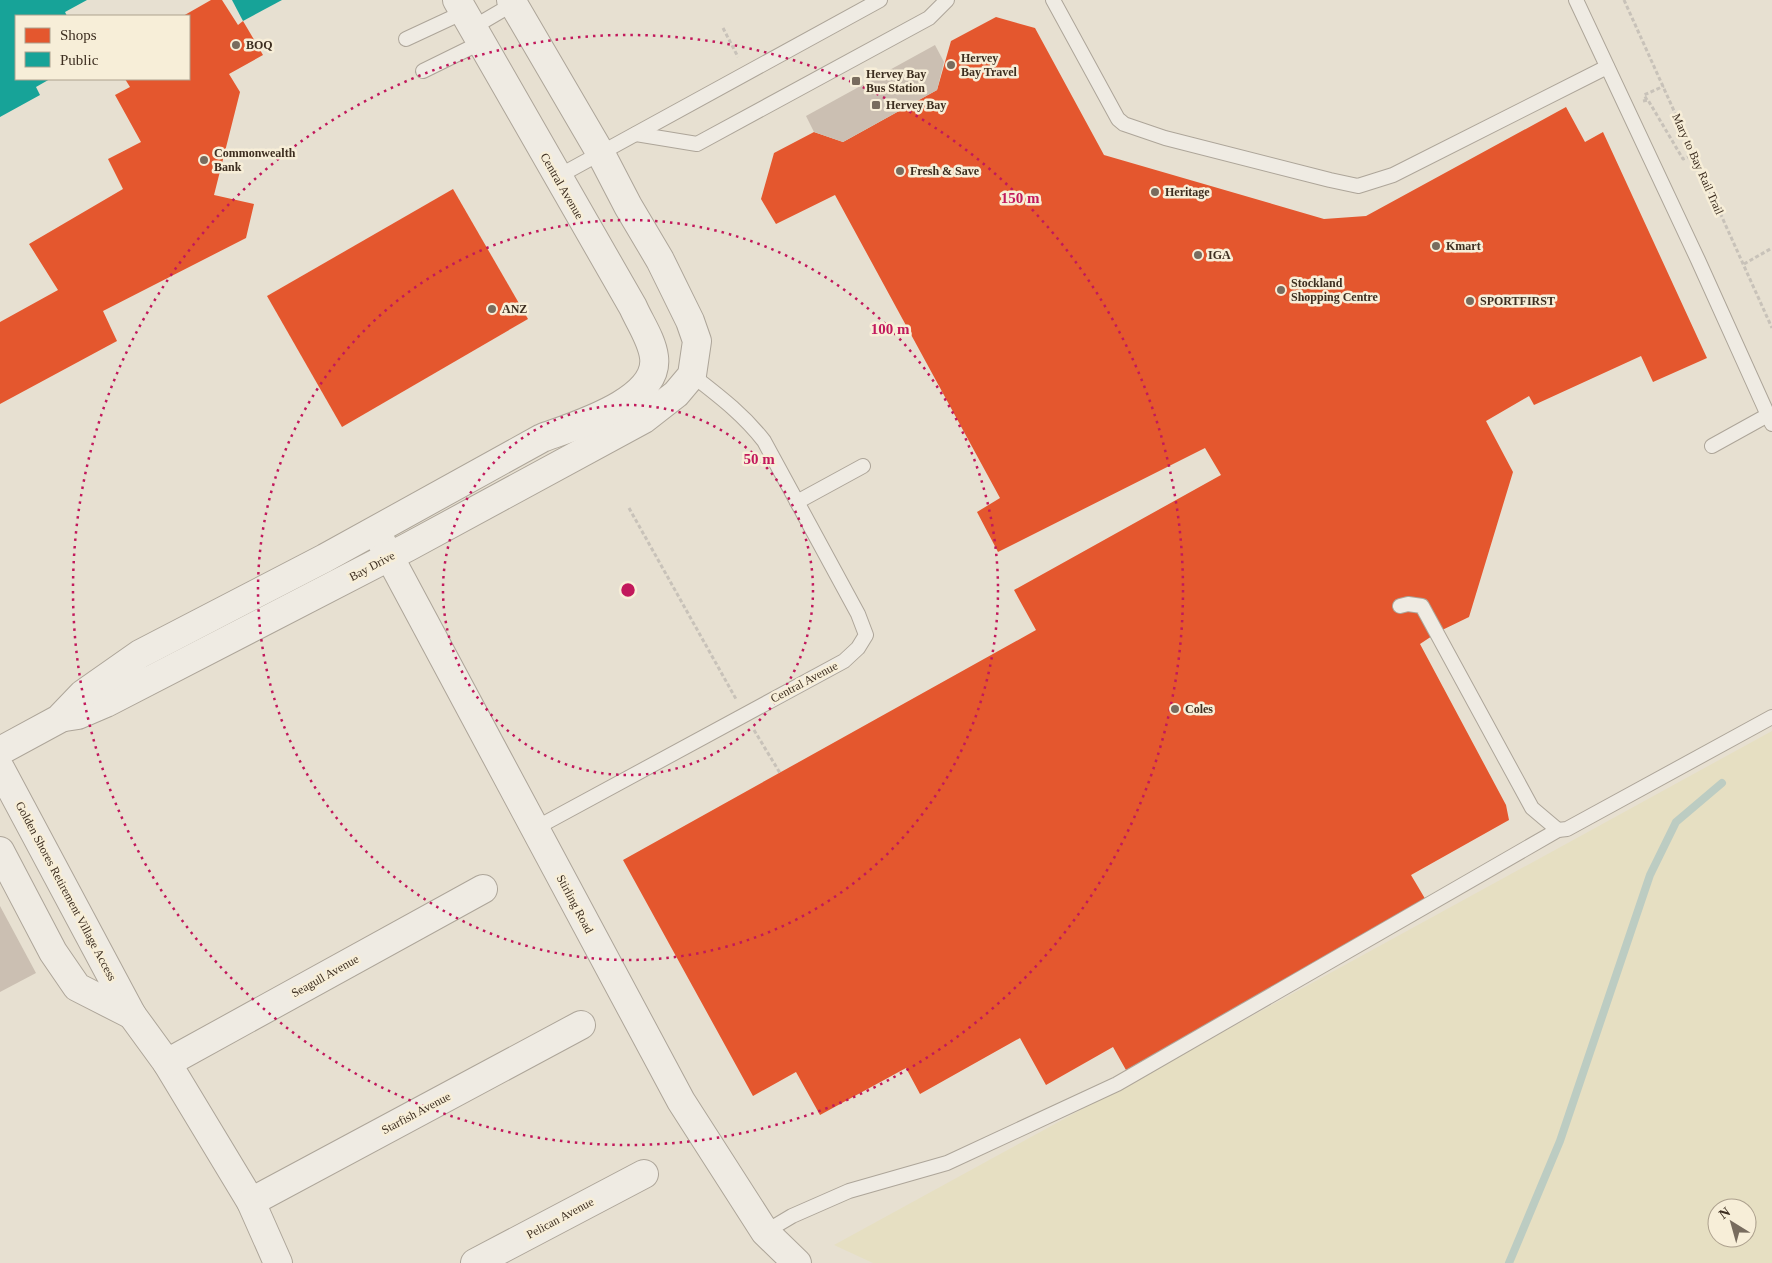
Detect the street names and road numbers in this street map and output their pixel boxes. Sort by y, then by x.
street label: Mary to Bay Rail Trail [1669,111,1727,217]
street label: Central Avenue [537,150,587,222]
street label: Bay Drive [347,548,397,584]
street label: Central Avenue [768,658,840,706]
street label: Golden Shores Retirement Village Access [13,799,120,983]
street label: Stirling Road [554,872,596,936]
street label: Seagull Avenue [289,952,361,1000]
street label: Starfish Avenue [379,1089,453,1137]
street label: Pelican Avenue [524,1194,596,1242]

